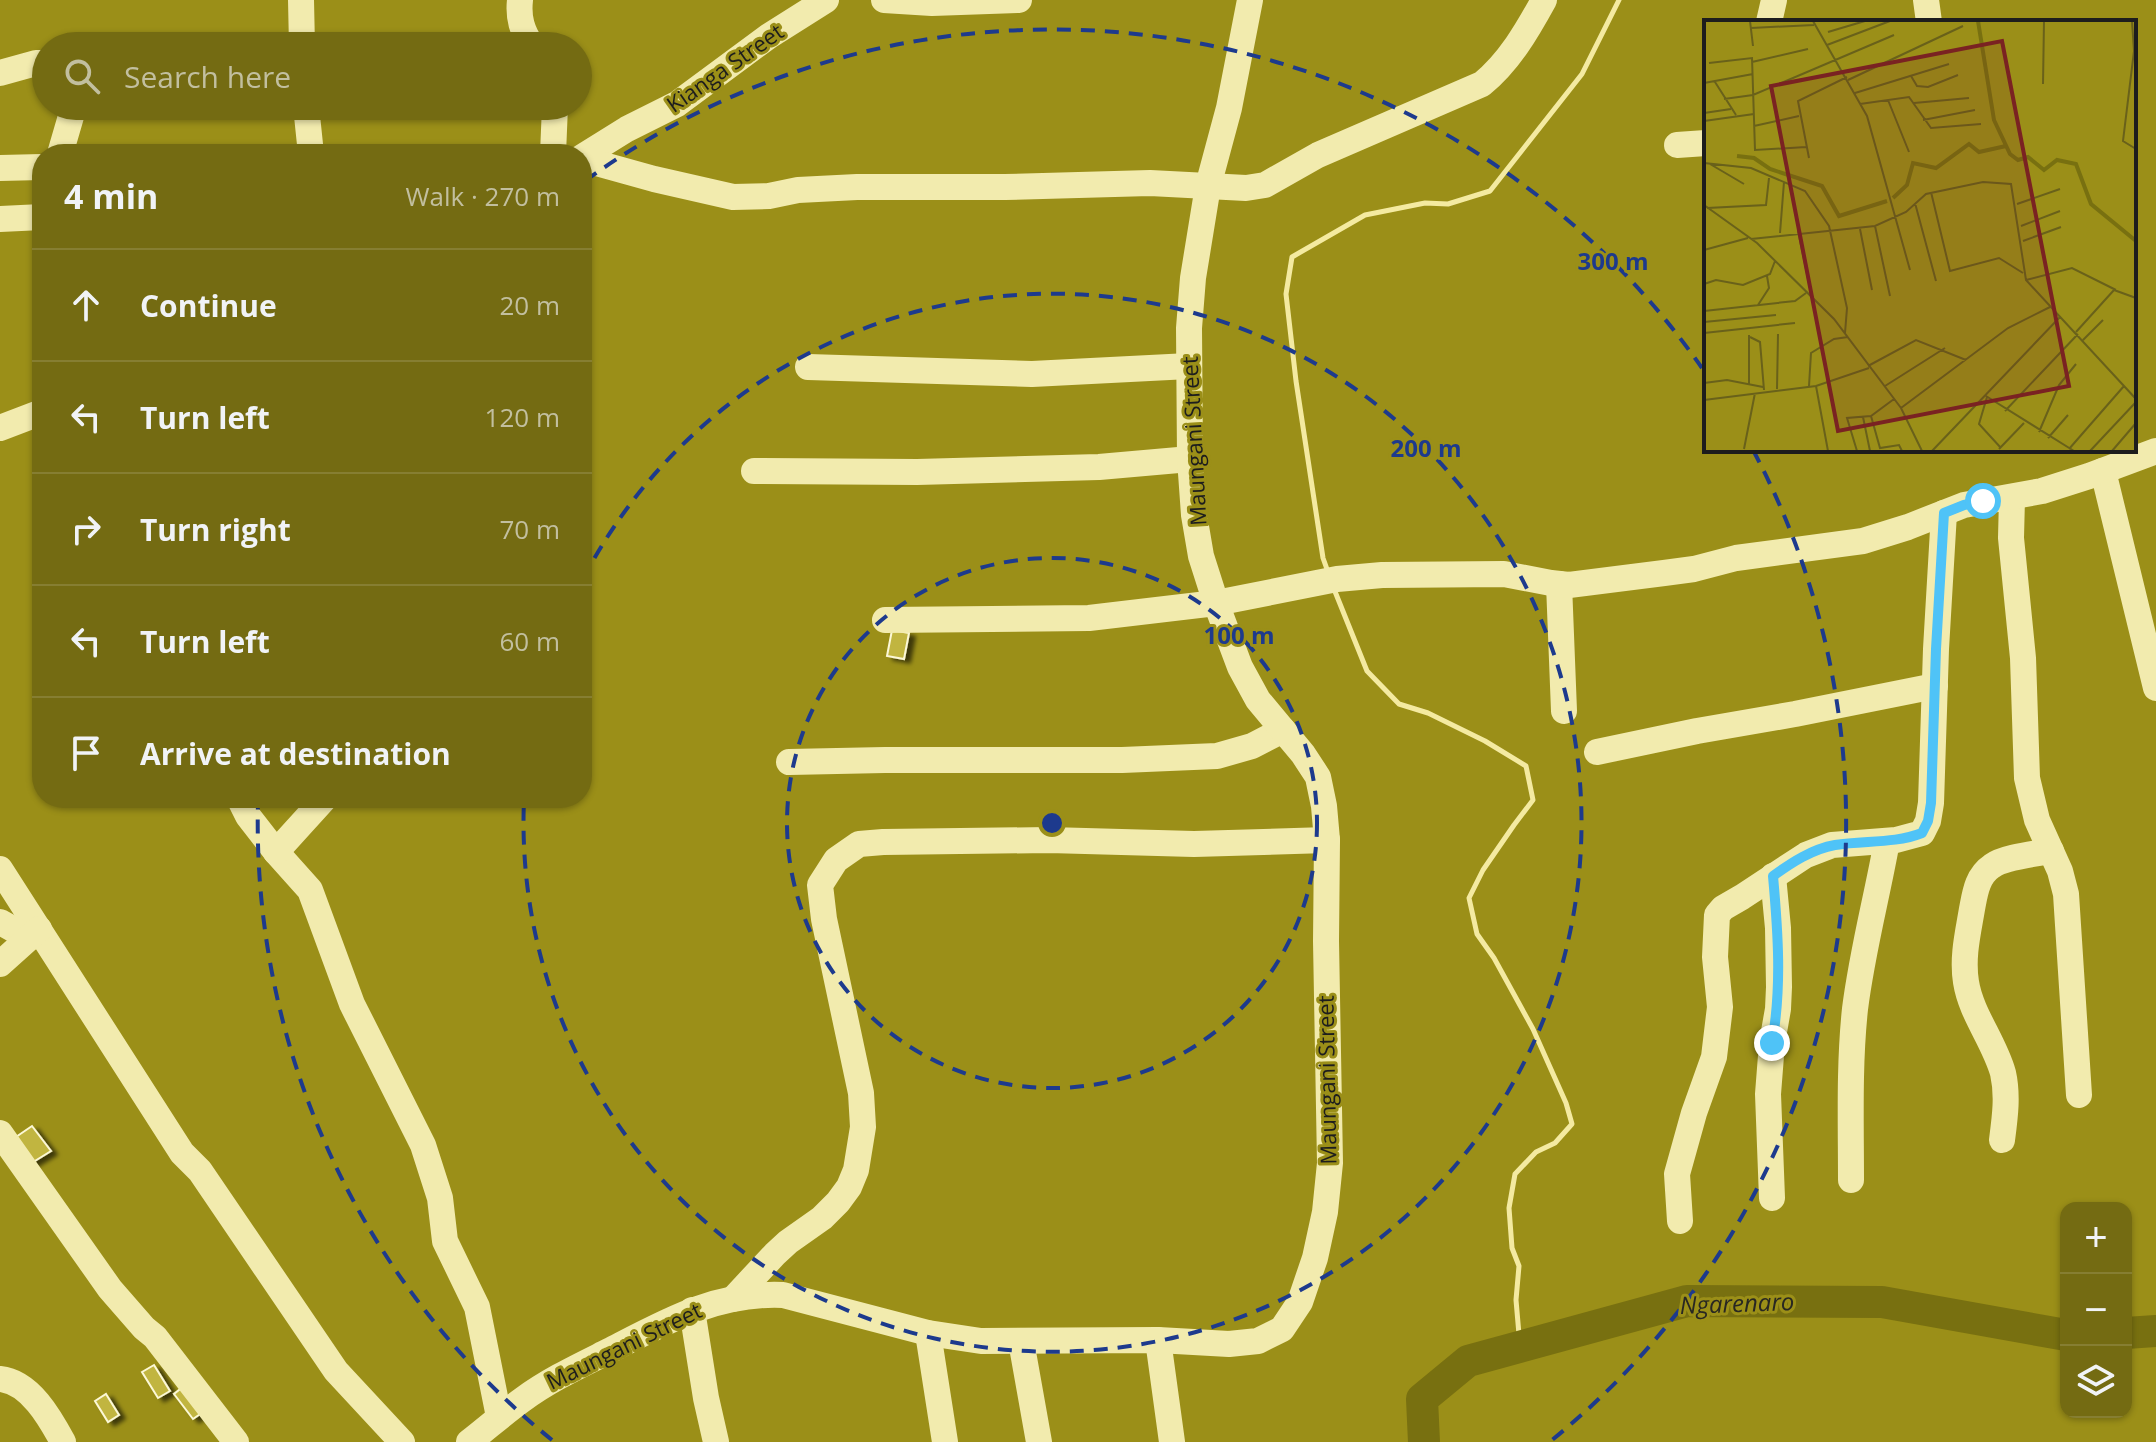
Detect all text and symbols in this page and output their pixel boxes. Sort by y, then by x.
street label: Kianga Street [660,16,789,118]
inset map [1704,20,2136,452]
search box [32,32,592,120]
icon: search [60,54,104,98]
text: Search here [124,56,291,97]
text: 4 min [64,173,158,219]
text: Walk · 270 m [406,178,560,214]
text: 300 m [1578,244,1648,277]
icon: ahead [64,283,108,327]
text: Continue [140,285,277,326]
text: 20 m [499,287,560,323]
street label: Maungani Street [1174,356,1212,526]
icon: left [64,395,108,439]
text: Turn left [140,397,270,438]
text: 120 m [485,399,560,435]
text: 200 m [1391,431,1461,464]
route start [1965,483,2001,519]
icon: right [64,507,108,551]
text: Turn right [140,509,291,550]
text: 70 m [499,511,560,547]
text: 100 m [1204,618,1274,651]
icon: left [64,619,108,663]
text: Turn left [140,621,270,662]
text: 60 m [499,623,560,659]
icon: arrive [64,731,108,775]
text: Arrive at destination [140,733,451,774]
centre of rings [1038,809,1066,837]
street label: Maungani Street [1310,995,1342,1165]
route end [1754,1025,1790,1061]
map controls [2060,1202,2132,1418]
button: + [2060,1202,2132,1274]
button: − [2060,1274,2132,1346]
water label: Ngarenaro [1679,1284,1795,1321]
street label: Maungani Street [541,1294,706,1396]
button: layers [2060,1346,2132,1418]

